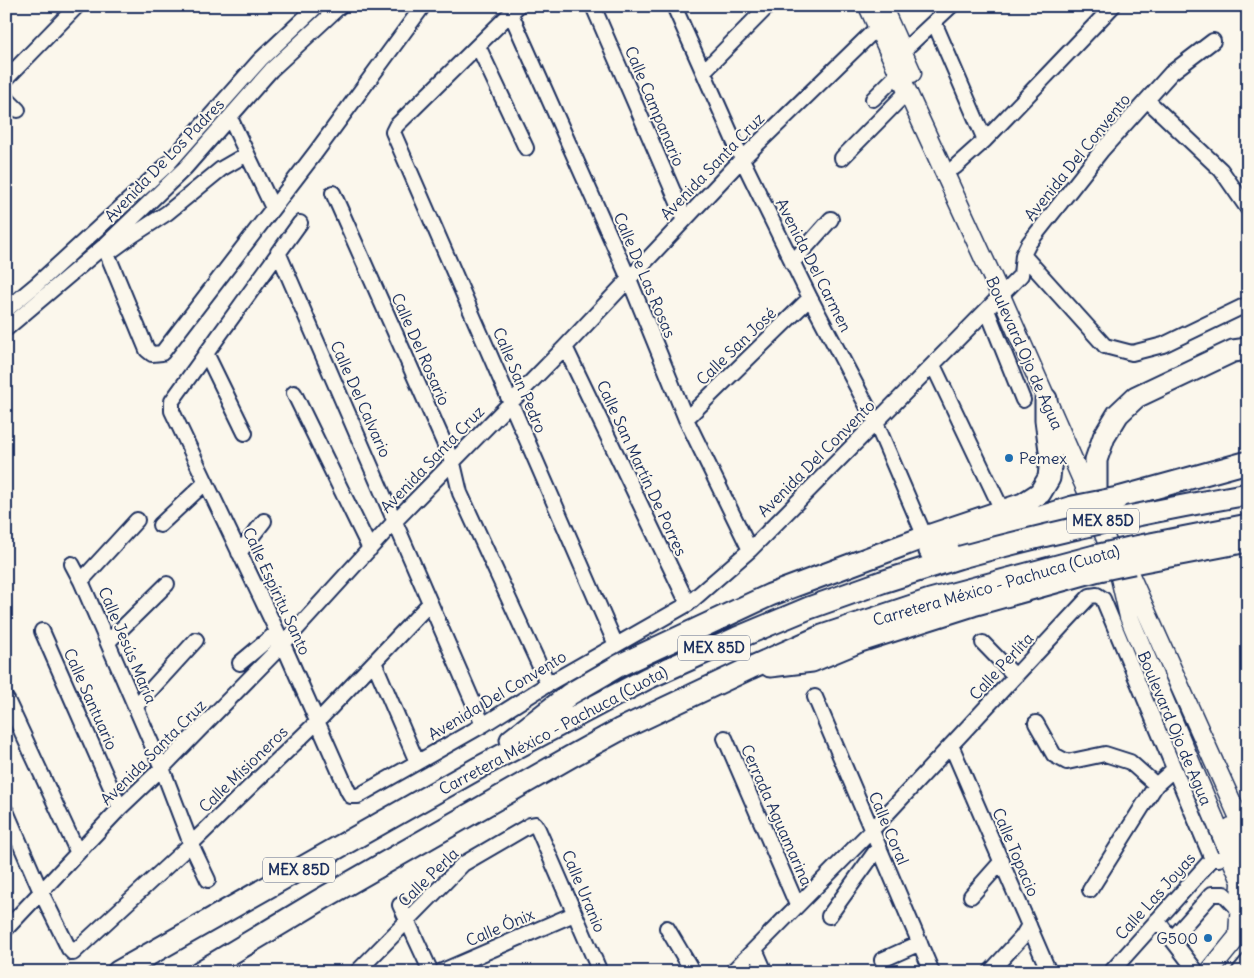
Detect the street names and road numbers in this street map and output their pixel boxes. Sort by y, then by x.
street label: Calle Campanario [621,43,689,169]
street label: Avenida Del Convento [1020,90,1134,224]
street label: Avenida De Los Padres [100,94,228,226]
street label: Avenida Santa Cruz [656,108,768,224]
street label: Avenida Del Carmen [772,195,856,335]
street label: Calle De Las Rosas [610,209,680,341]
street label: Boulevard Ojo de Agua [982,273,1068,433]
street label: Calle Del Rosario [387,290,455,408]
street label: Calle San José [692,303,780,389]
street label: Calle San Pedro [489,324,551,436]
street label: Calle Del Calvario [326,338,396,460]
street label: Calle San Martín De Porres [593,377,691,559]
street label: Avenida Del Convento [753,395,879,521]
street label: Avenida Santa Cruz [376,401,488,517]
road number: MEX 85D [1067,508,1139,534]
street label: Calle Espíritu Santo [239,524,315,658]
street label: Carretera México - Pachuca (Cuota) [870,540,1122,630]
street label: Calle Jesús María [94,584,162,706]
street label: Calle Perlita [965,628,1037,704]
road number: MEX 85D [678,636,750,660]
street label: Calle Santuario [60,645,122,753]
street label: Avenida Del Convento [424,646,570,744]
street label: Boulevard Ojo de Agua [1133,648,1217,808]
street label: Carretera México - Pachuca (Cuota) [435,661,671,799]
street label: Avenida Santa Cruz [96,695,210,809]
street label: Calle Misioneros [194,722,292,816]
street label: Cerrada Aguamarina [737,741,817,889]
street label: Calle Coral [865,788,913,868]
street label: Calle Topacio [988,805,1044,899]
street label: Calle Perla [394,843,462,911]
street label: Calle Uranio [558,847,610,935]
street label: Calle Las Joyas [1111,848,1199,944]
road number: MEX 85D [263,858,335,882]
street label: Calle Ónix [463,904,537,950]

